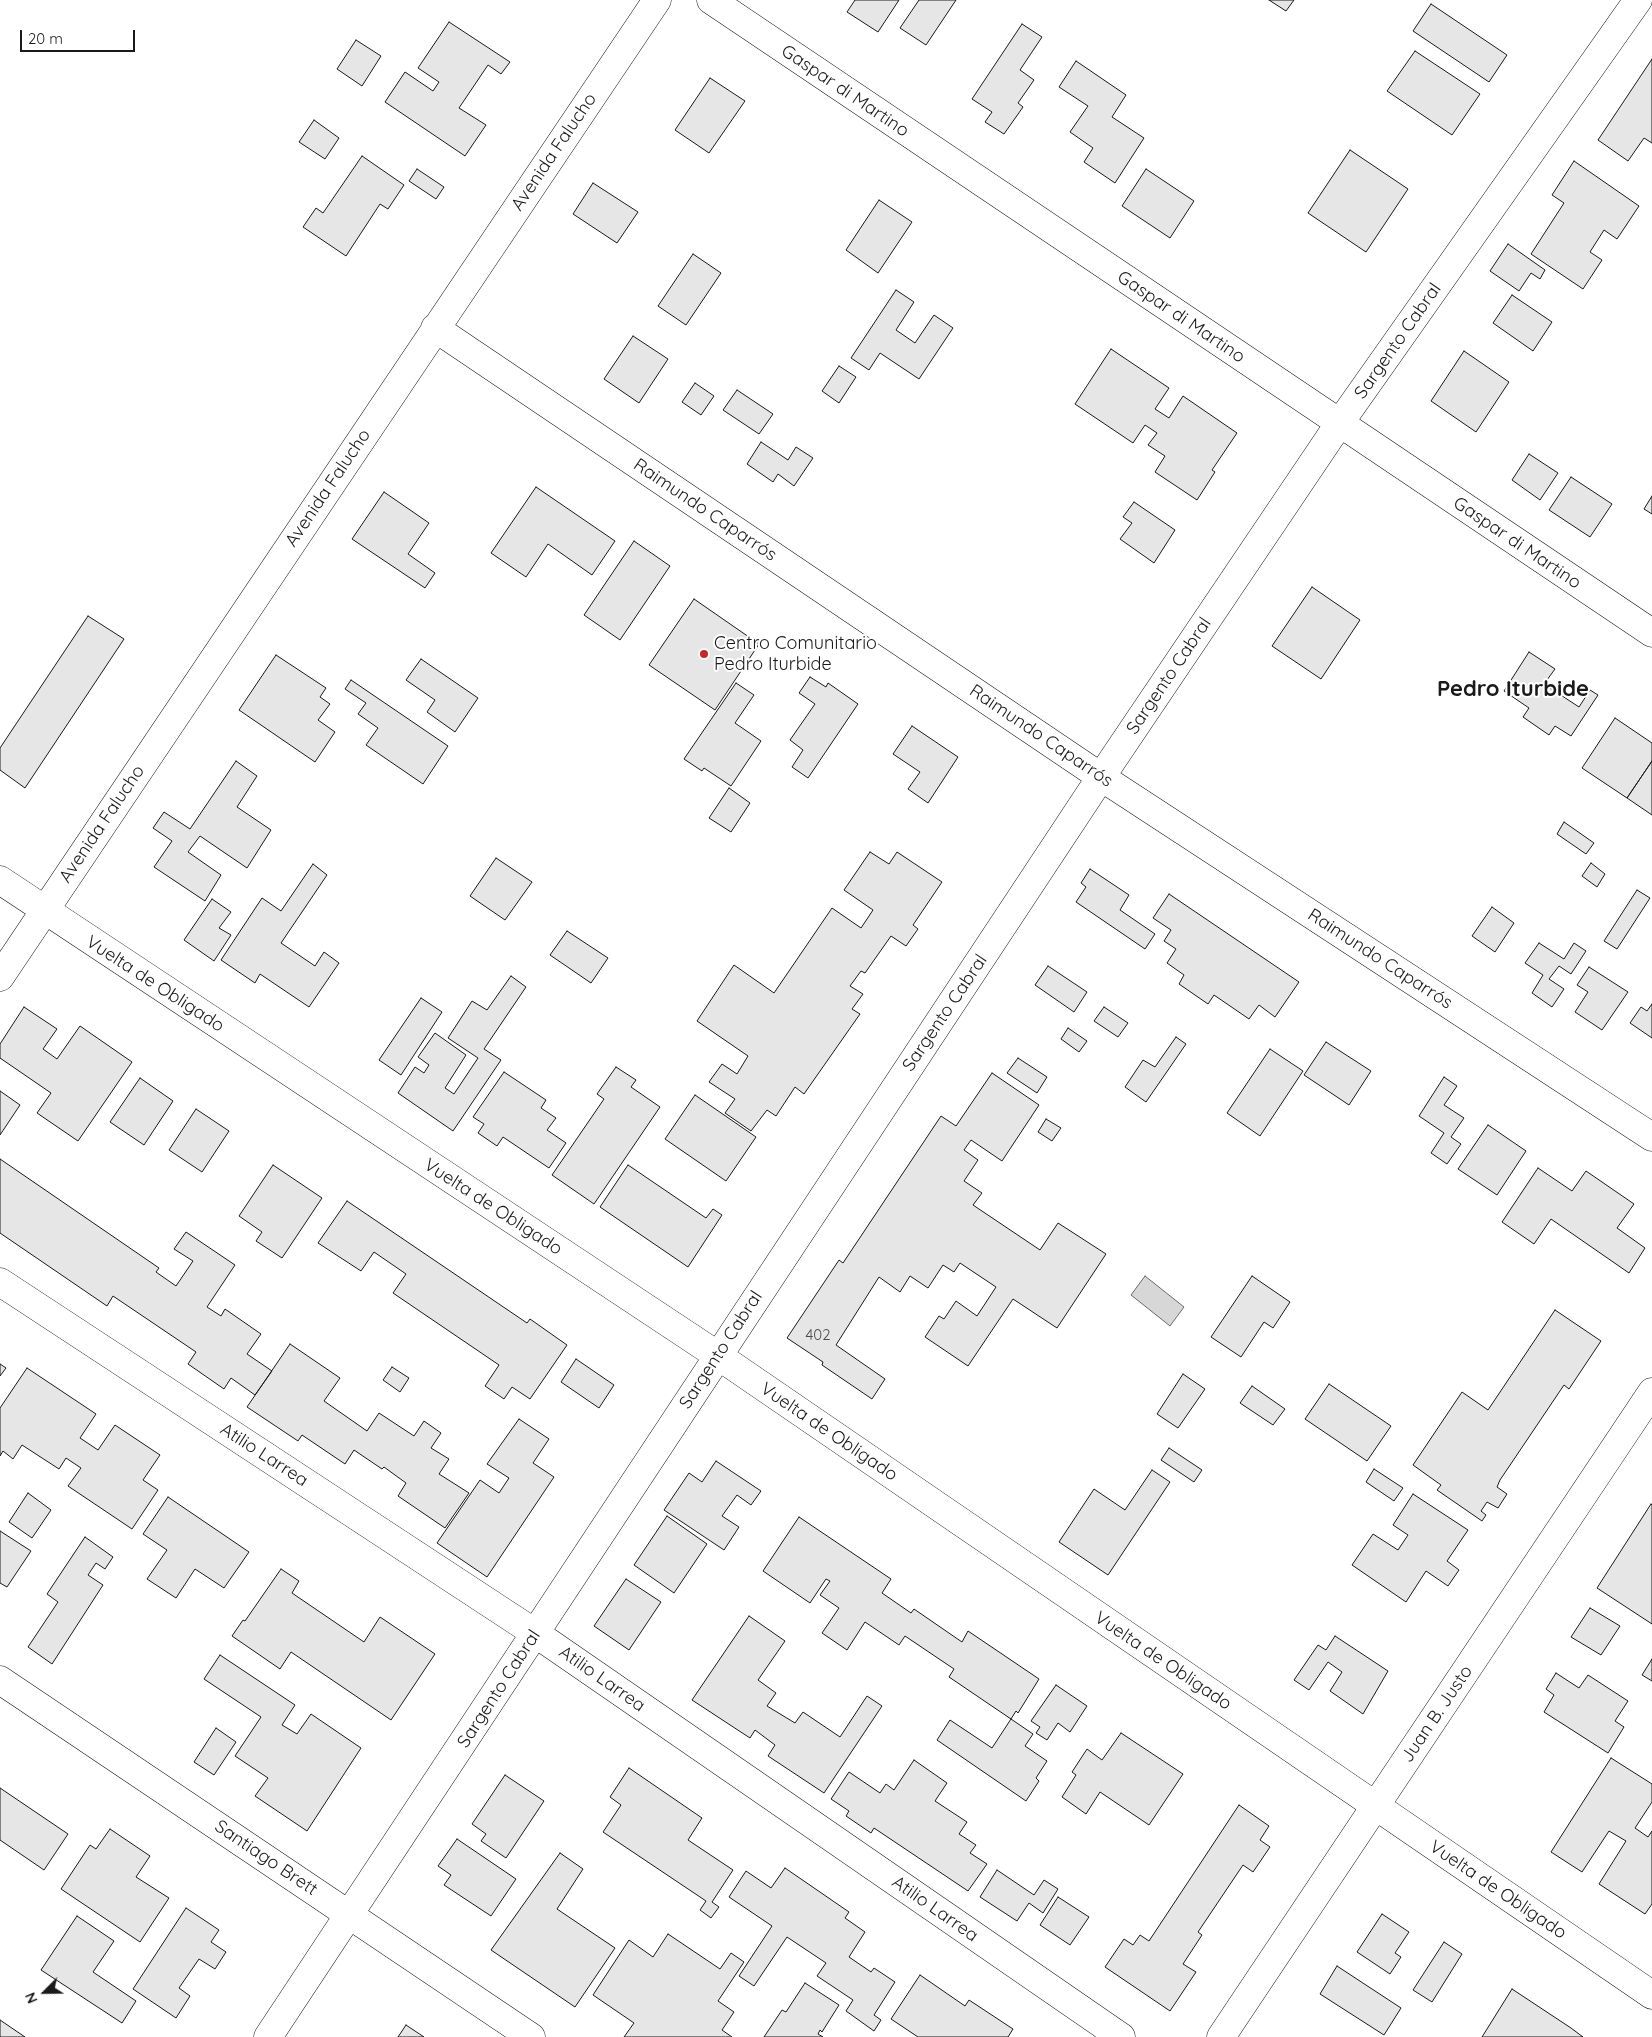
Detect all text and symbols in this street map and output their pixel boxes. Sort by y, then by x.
scale bar [22,20,138,52]
text: 20 m [28,29,63,48]
street label: Gaspar di Martino [777,40,913,142]
street label: Avenida Falucho [507,89,601,215]
street label: Gaspar di Martino [1113,266,1249,368]
street label: Sargento Cabral [1350,279,1446,403]
street label: Avenida Falucho [281,425,375,551]
street label: Raimundo Caparrós [629,454,781,566]
street label: Gaspar di Martino [1449,492,1585,594]
street label: Sargento Cabral [1122,613,1216,739]
place label: Centro Comunitario Pedro Iturbide [714,633,877,676]
marker: Centro Comunitario Pedro Iturbide [698,648,710,660]
district label: Pedro Iturbide [1437,676,1589,702]
street label: Raimundo Caparrós [965,680,1117,792]
street label: Avenida Falucho [55,761,149,887]
street label: Raimundo Caparrós [1304,904,1456,1014]
street label: Vuelta de Obligado [82,931,228,1037]
street label: Sargento Cabral [898,950,992,1076]
street label: Vuelta de Obligado [420,1154,566,1260]
street label: Sargento Cabral [675,1287,767,1413]
house number: 402 [805,1326,831,1344]
street label: Vuelta de Obligado [756,1378,902,1486]
street label: Atilio Larrea [216,1419,312,1491]
street label: Vuelta de Obligado [1090,1607,1236,1715]
street label: Sargento Cabral [453,1626,545,1752]
street label: Atilio Larrea [555,1641,649,1717]
street label: Juan B. Justo [1397,1661,1477,1767]
street label: Santiago Brett [210,1816,322,1900]
street label: Vuelta de Obligado [1425,1836,1571,1944]
street label: Atilio Larrea [888,1871,982,1947]
north arrow [20,1967,70,2017]
text: N [21,1990,41,2006]

